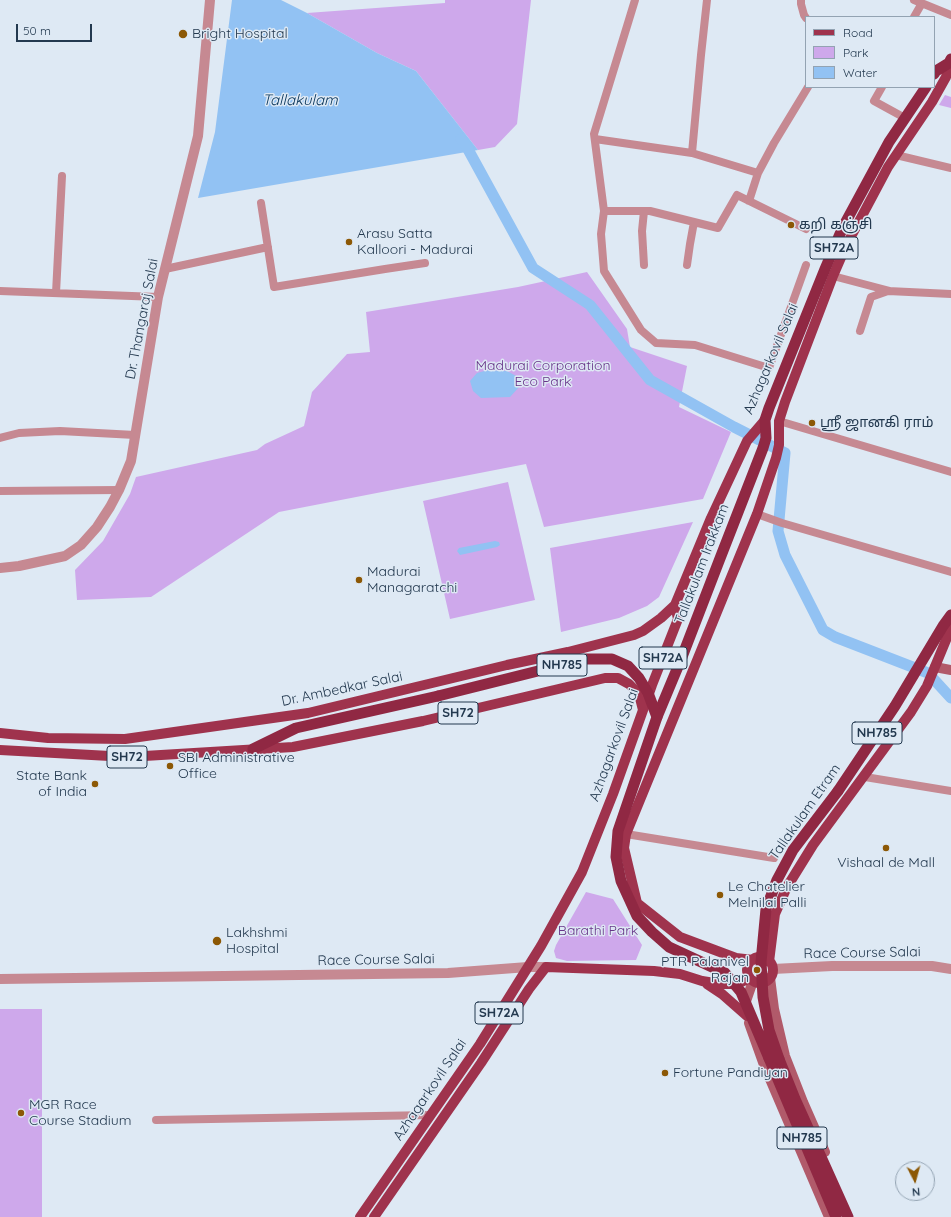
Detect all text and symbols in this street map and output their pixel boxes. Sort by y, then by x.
scale bar [18,16,94,42]
legend [805,16,935,88]
text: 50 m [23,23,51,38]
text: Road [843,25,873,40]
place label: Bright Hospital [192,26,288,42]
marker: Bright Hospital [177,28,189,40]
text: Park [843,45,868,60]
text: Water [843,65,877,80]
water label: Tallakulam [262,91,338,109]
place label: கறி கஞ்சி [799,217,872,233]
marker: கறி கஞ்சி [786,220,796,230]
place label: Arasu Satta Kalloori - Madurai [357,226,473,258]
marker: Arasu Satta Kalloori - Madurai [344,237,354,247]
road number: SH72A [810,237,858,259]
street label: Dr. Thangaraj Salai [122,257,162,381]
street label: Azhagarkovil Salai [740,301,802,417]
park label: Madurai Corporation Eco Park [475,358,611,390]
place label: ஶ்ரீ ஜானகி ராம் [820,415,933,431]
marker: ஶ்ரீ ஜானகி ராம் [807,418,817,428]
street label: Tallakulam Irakkam [671,501,733,627]
place label: Madurai Managaratchi [367,564,457,596]
marker: Madurai Managaratchi [354,575,364,585]
road number: SH72A [639,647,687,669]
road number: NH785 [537,654,587,676]
street label: Dr. Ambedkar Salai [280,668,404,710]
street label: Azhagarkovil Salai [586,686,642,804]
road number: SH72 [438,702,478,724]
road number: NH785 [852,722,902,744]
road number: SH72 [107,746,147,768]
place label: SBI Administrative Office [178,750,295,782]
marker: SBI Administrative Office [165,761,175,771]
street label: Tallakulam Etram [766,761,844,863]
place label: State Bank of India [16,768,87,800]
marker: State Bank of India [90,779,100,789]
marker: Vishaal de Mall [881,843,891,853]
place label: Vishaal de Mall [837,855,935,871]
place label: Le Chatelier Melnilai Palli [728,879,807,912]
marker: Le Chatelier Melnilai Palli [715,890,725,900]
park label: Barathi Park [558,923,638,939]
place label: Lakhshmi Hospital [226,925,288,958]
marker: Lakhshmi Hospital [211,935,223,947]
street label: Race Course Salai [803,944,921,962]
street label: Race Course Salai [317,951,435,969]
place label: PTR Palanivel Rajan [661,954,749,986]
marker: PTR Palanivel Rajan [752,965,762,975]
road number: SH72A [475,1002,523,1024]
street label: Azhagarkovil Salai [390,1036,470,1144]
place label: Fortune Pandiyan [673,1065,788,1081]
marker: Fortune Pandiyan [660,1068,670,1078]
place label: MGR Race Course Stadium [29,1097,132,1130]
marker: MGR Race Course Stadium [16,1108,26,1118]
road number: NH785 [777,1127,827,1149]
north arrow [895,1161,935,1201]
text: N [911,1185,921,1199]

